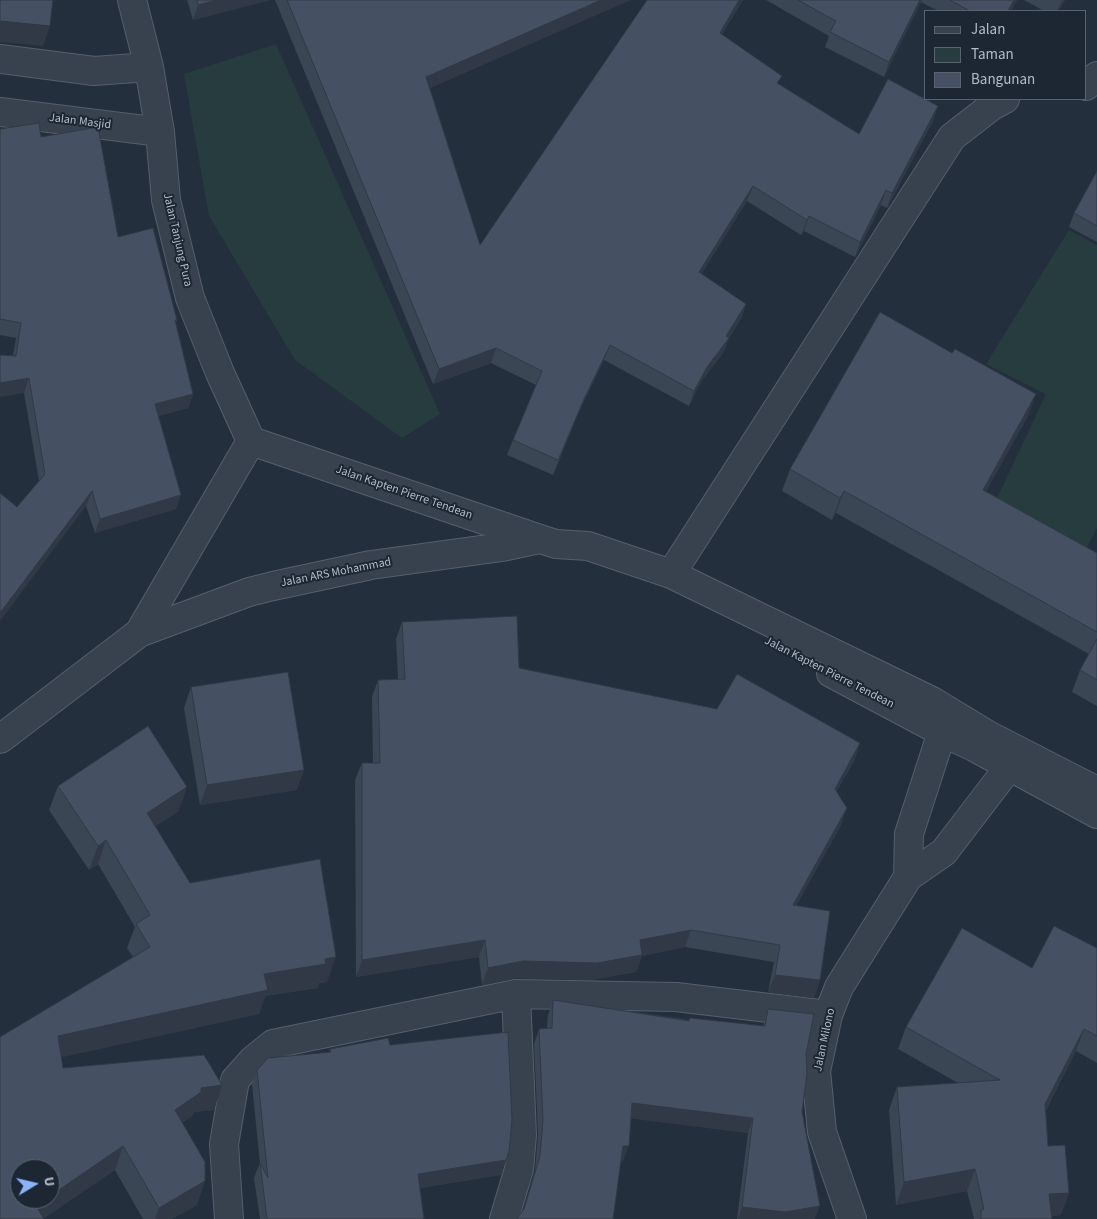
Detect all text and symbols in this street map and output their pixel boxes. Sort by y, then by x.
legend [924,10,1087,100]
text: Jalan [971,19,1005,40]
text: Taman [971,44,1014,65]
text: Bangunan [971,69,1035,90]
street label: Jalan Masjid [48,111,112,133]
street label: Jalan Tanjung Pura [159,192,195,288]
street label: Jalan Kapten Pierre Tendean [334,463,474,523]
street label: Jalan ARS Mohammad [280,555,392,591]
street label: Jalan Kapten Pierre Tendean [762,634,896,712]
street label: Jalan Milono [811,1007,839,1073]
north arrow [10,1159,60,1209]
text: U [38,1176,59,1188]

